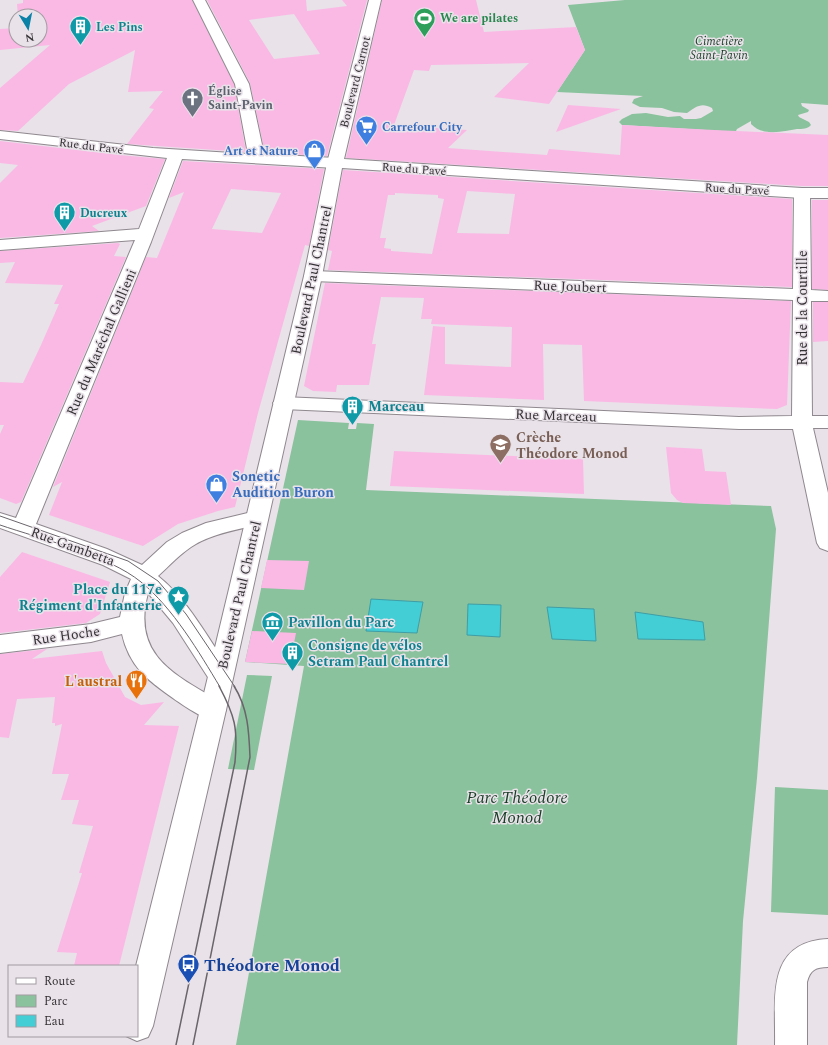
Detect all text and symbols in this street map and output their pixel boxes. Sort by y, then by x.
sports icon: We are pilates [411,5,437,38]
north arrow [8,8,48,48]
place label: We are pilates [440,9,518,28]
building icon: Les Pins [67,14,93,47]
place label: Les Pins [96,18,143,37]
text: N [24,28,36,47]
park label: Cimetière Saint-Pavin [690,32,748,65]
street label: Boulevard Carnot [335,34,376,130]
place label: Église Saint-Pavin [208,82,274,115]
church icon: Église Saint-Pavin [180,85,206,118]
supermarket icon: Carrefour City [354,114,380,147]
place label: Carrefour City [382,118,463,137]
street label: Rue du Pavé [58,133,124,160]
shop icon: Art et Nature [301,138,327,171]
place label: Art et Nature [224,142,298,161]
street label: Rue du Pavé [381,158,447,181]
street label: Rue du Pavé [704,178,770,201]
building icon: Ducreux [52,200,78,233]
place label: Ducreux [80,204,128,223]
street label: Boulevard Paul Chantrel [285,204,338,357]
street label: Rue de la Courtille [792,250,813,366]
street label: Rue du Maréchal Gallieni [61,265,142,419]
street label: Rue Joubert [533,275,607,298]
building icon: Marceau [340,393,366,426]
place label: Marceau [368,396,425,417]
street label: Rue Marceau [515,404,597,427]
place label: Crèche Théodore Monod [516,427,628,464]
school or university icon: Crèche Théodore Monod [487,432,513,465]
place label: Sonetic Audition Buron [232,466,334,503]
shop icon: Sonetic Audition Buron [203,471,229,504]
street label: Boulevard Paul Chantrel [212,519,267,671]
street label: Rue Gambetta [28,521,118,571]
place label: Place du 117e Régiment d'Infanterie [19,579,162,616]
place icon: Place du 117e Régiment d'Infanterie [165,584,191,617]
museum icon: Pavillon du Parc [259,609,285,642]
place label: Pavillon du Parc [288,612,394,633]
street label: Rue Hoche [31,620,101,651]
place label: Consigne de vélos Setram Paul Chantrel [308,635,449,672]
building icon: Consigne de vélos Setram Paul Chantrel [279,640,305,673]
restaurant icon: L'austral [124,668,150,701]
place label: L'austral [65,671,122,692]
park label: Parc Théodore Monod [466,785,568,831]
bus stop icon: Théodore Monod [176,952,202,985]
place label: Théodore Monod [204,953,340,979]
legend [8,965,138,1037]
text: Route [44,972,75,991]
text: Parc [44,992,68,1011]
text: Eau [44,1012,65,1031]

